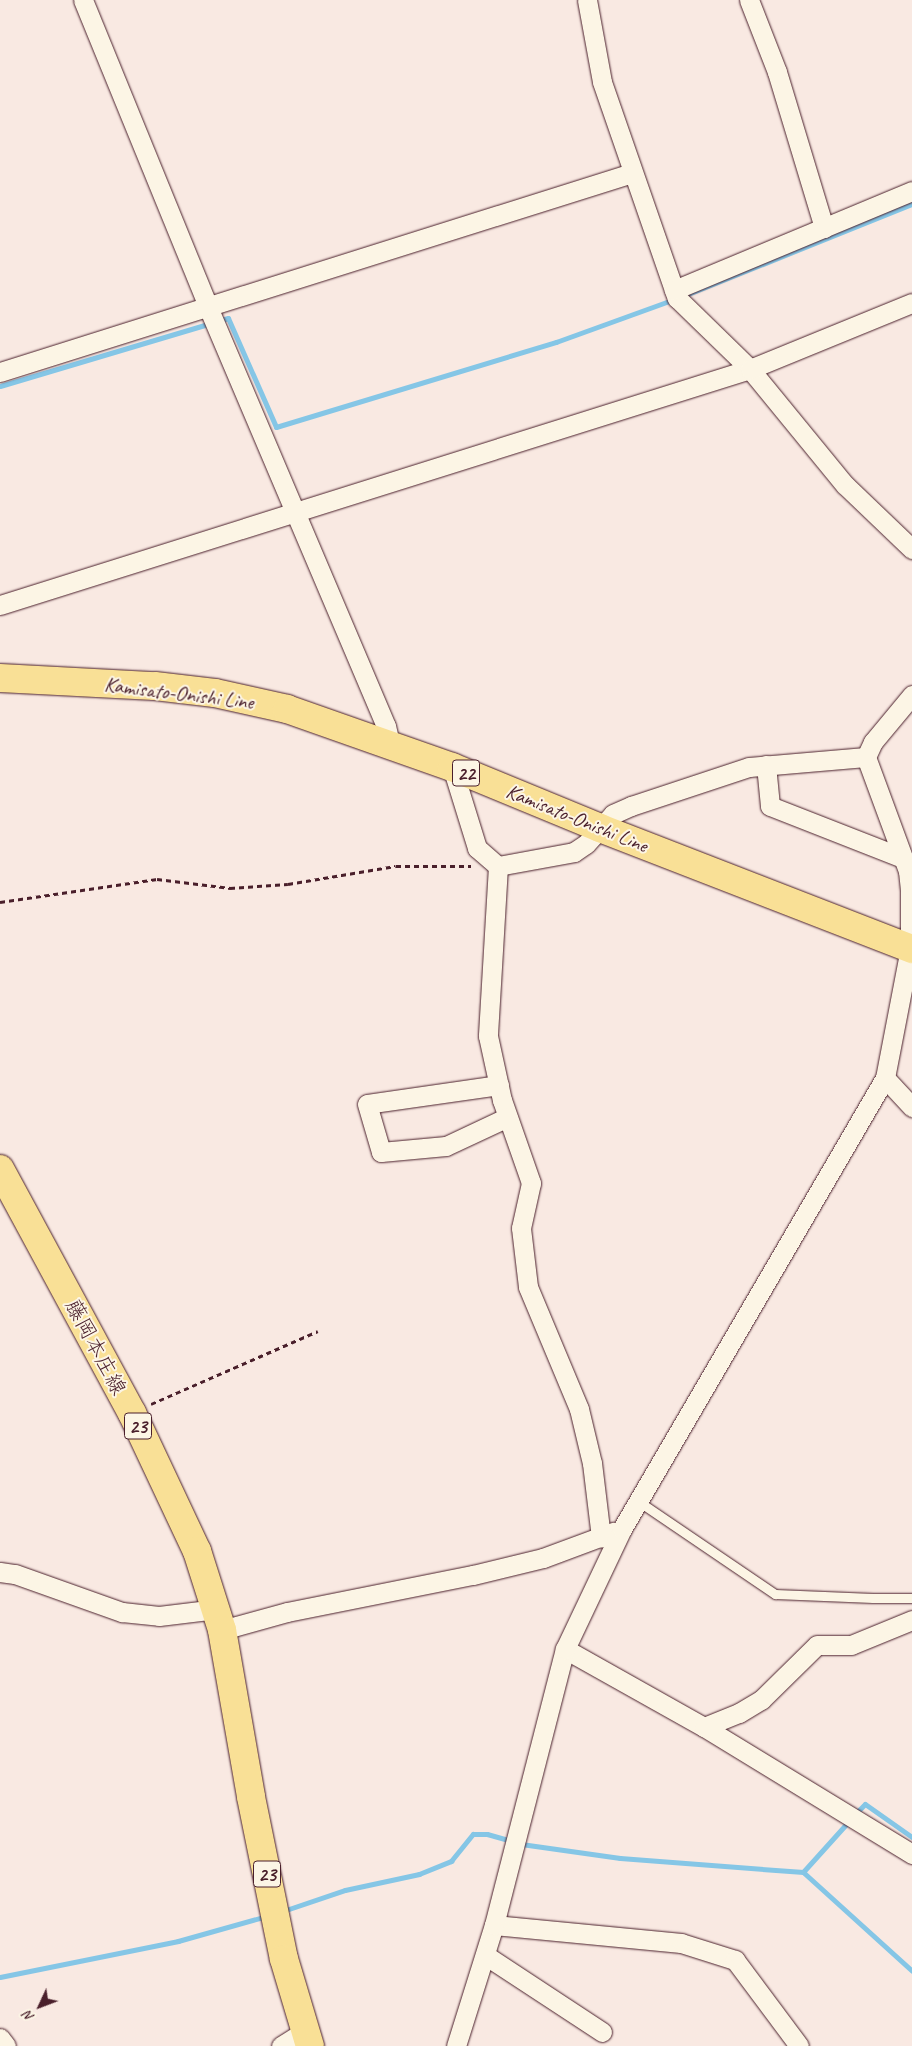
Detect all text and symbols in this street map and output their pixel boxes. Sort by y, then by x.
street label: Kamisato-Onishi Line [103,671,255,715]
road number: 22 [451,756,481,790]
street label: Kamisato-Onishi Line [503,778,651,858]
street label: 藤岡本庄線 [60,1295,132,1399]
road number: 23 [123,1408,153,1444]
road number: 23 [252,1856,282,1892]
north arrow [15,1981,65,2031]
text: N [19,2008,38,2026]

